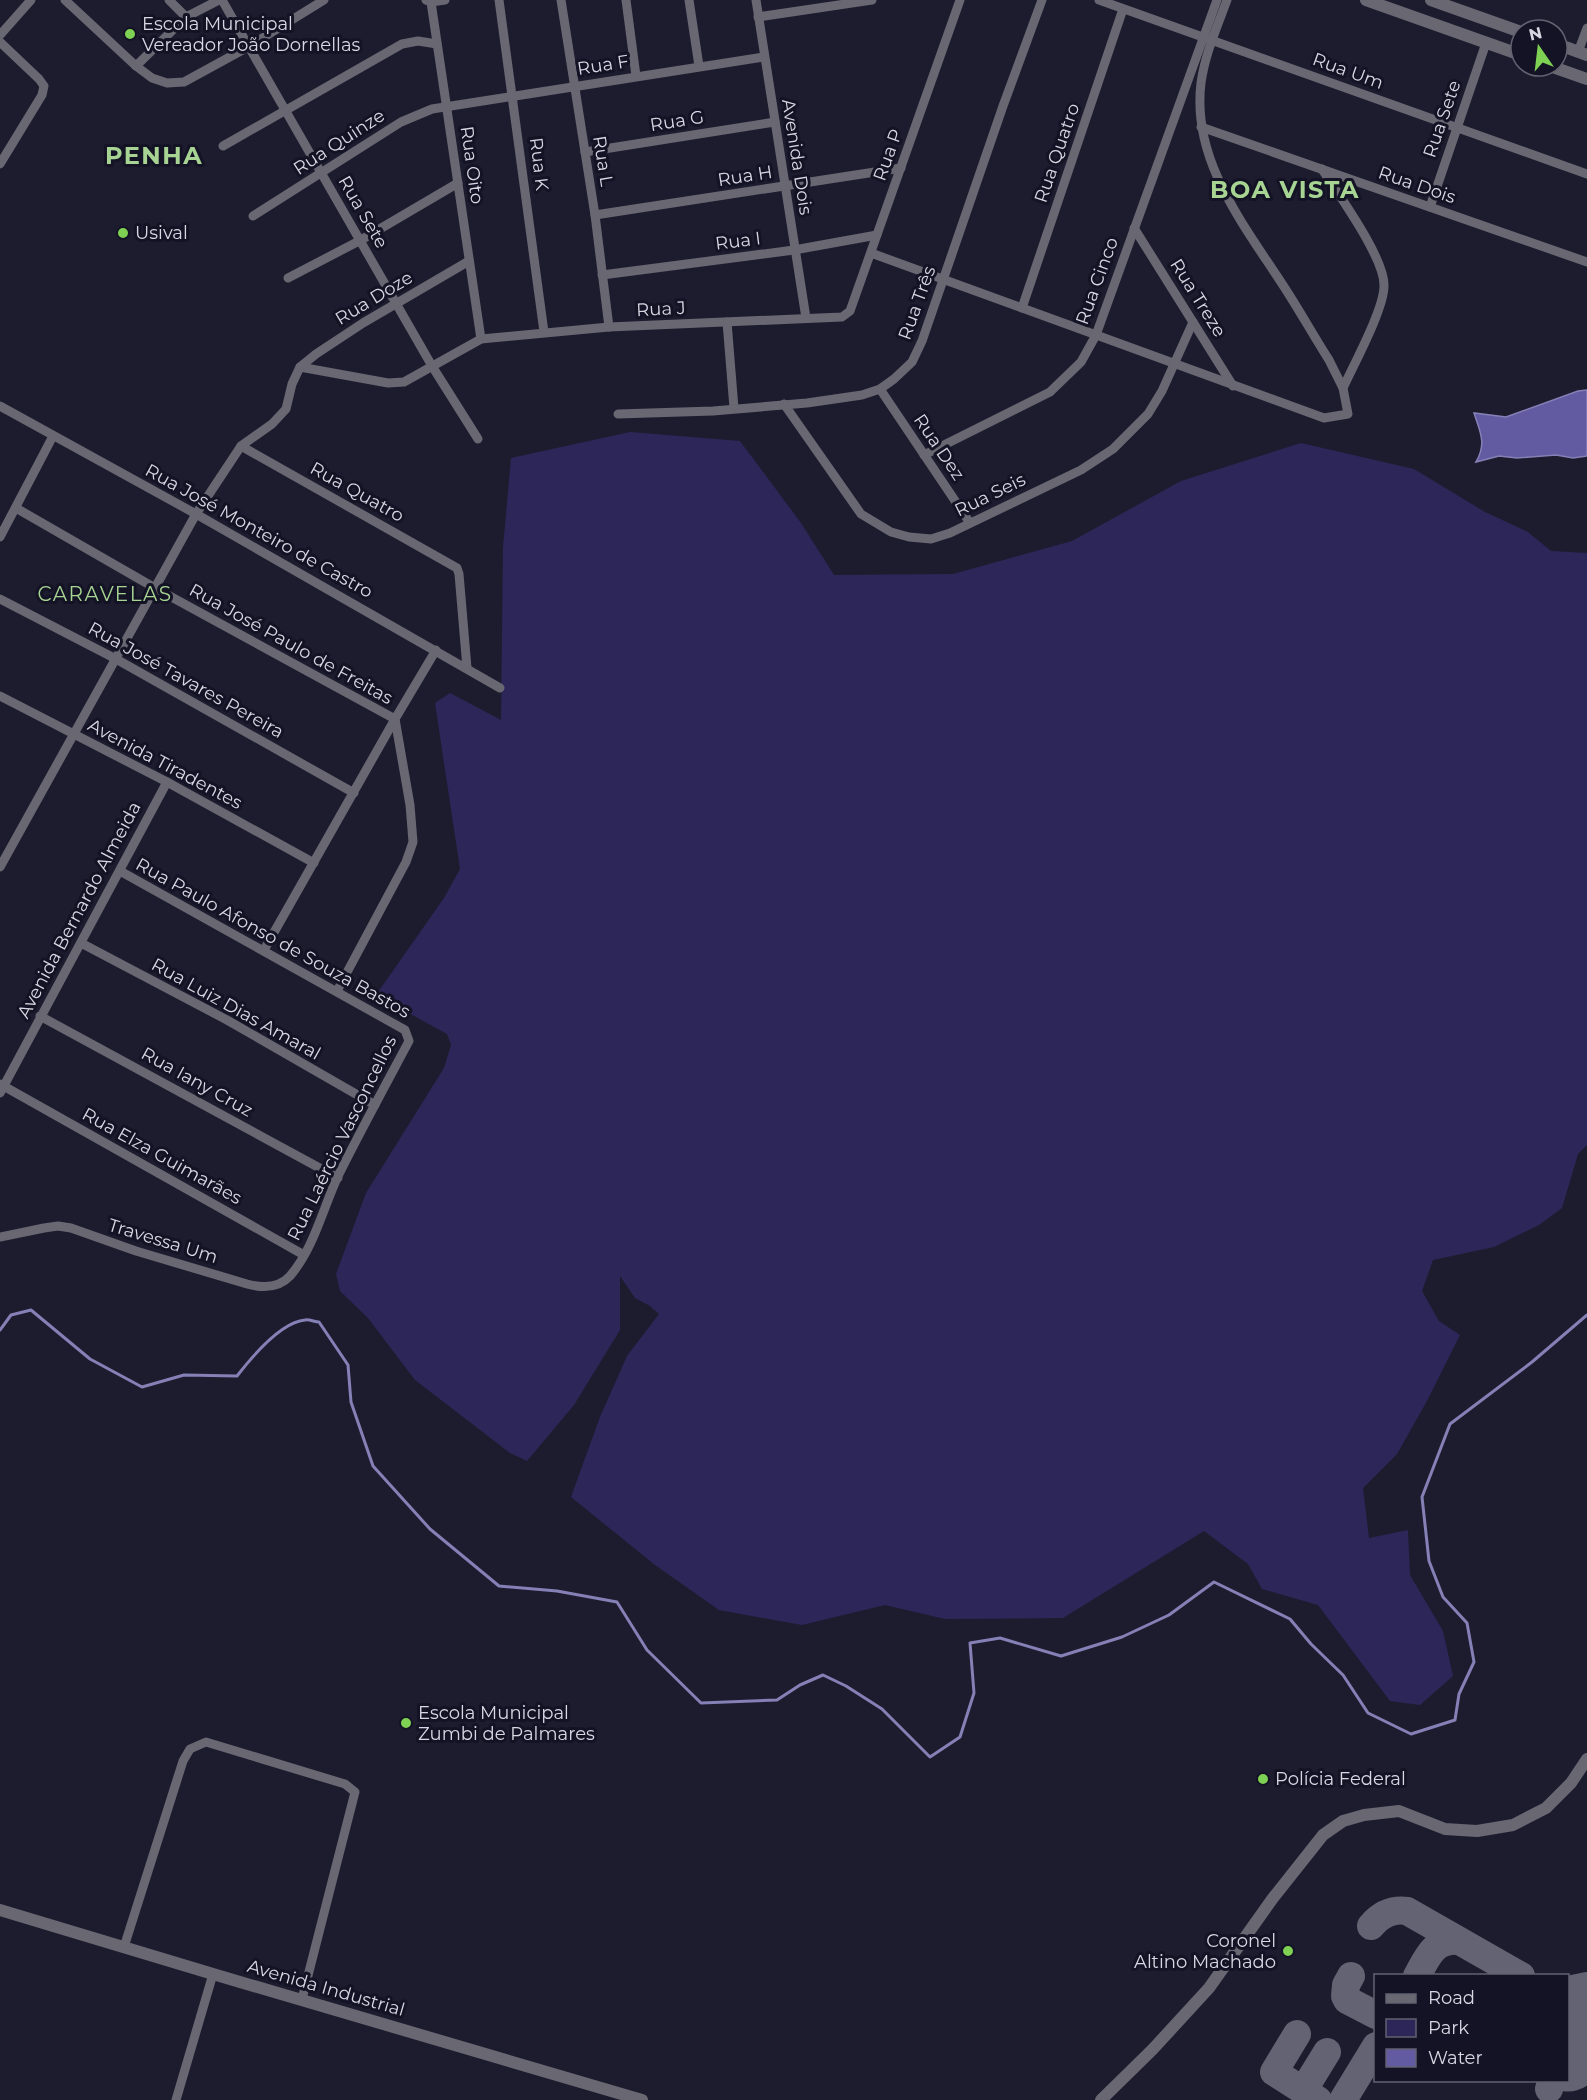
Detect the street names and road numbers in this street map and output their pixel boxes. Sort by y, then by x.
street label: Rua Um [1310,48,1386,94]
street label: Rua F [576,50,630,80]
street label: Rua Sete [1419,77,1466,161]
street label: Avenida Dois [777,97,817,217]
street label: Rua Quatro [1030,100,1084,206]
street label: Rua Quinze [289,104,389,180]
street label: Rua G [648,106,706,136]
street label: Rua Oito [456,125,488,205]
street label: Rua P [869,126,907,184]
street label: Rua L [588,134,618,188]
street label: Rua K [525,136,553,192]
street label: Rua H [716,161,774,191]
street label: Rua Dois [1375,162,1459,209]
street label: Rua Sete [333,172,393,252]
street label: Rua I [714,227,762,255]
street label: Rua Cinco [1071,234,1123,328]
street label: Rua Treze [1165,255,1231,341]
street label: Rua Três [893,263,941,343]
street label: Rua Doze [331,266,417,330]
street label: Rua J [636,297,686,321]
street label: Rua Dez [909,410,969,484]
street label: Rua Quatro [306,457,408,527]
street label: Rua José Monteiro de Castro [141,459,377,603]
street label: Rua Seis [951,468,1029,522]
street label: Rua José Paulo de Freitas [185,579,397,709]
street label: Rua José Tavares Pereira [84,617,288,743]
street label: Avenida Tiradentes [84,714,246,814]
street label: Avenida Bernardo Almeida [12,798,146,1022]
street label: Rua Paulo Afonso de Souza Bastos [132,853,414,1023]
street label: Rua Luiz Dias Amaral [148,953,324,1065]
street label: Rua Laércio Vasconcellos [283,1032,401,1244]
street label: Rua Iany Cruz [137,1042,257,1122]
street label: Rua Elza Guimarães [78,1103,246,1209]
street label: Travessa Um [105,1214,221,1268]
street label: Avenida Industrial [245,1955,407,2021]

